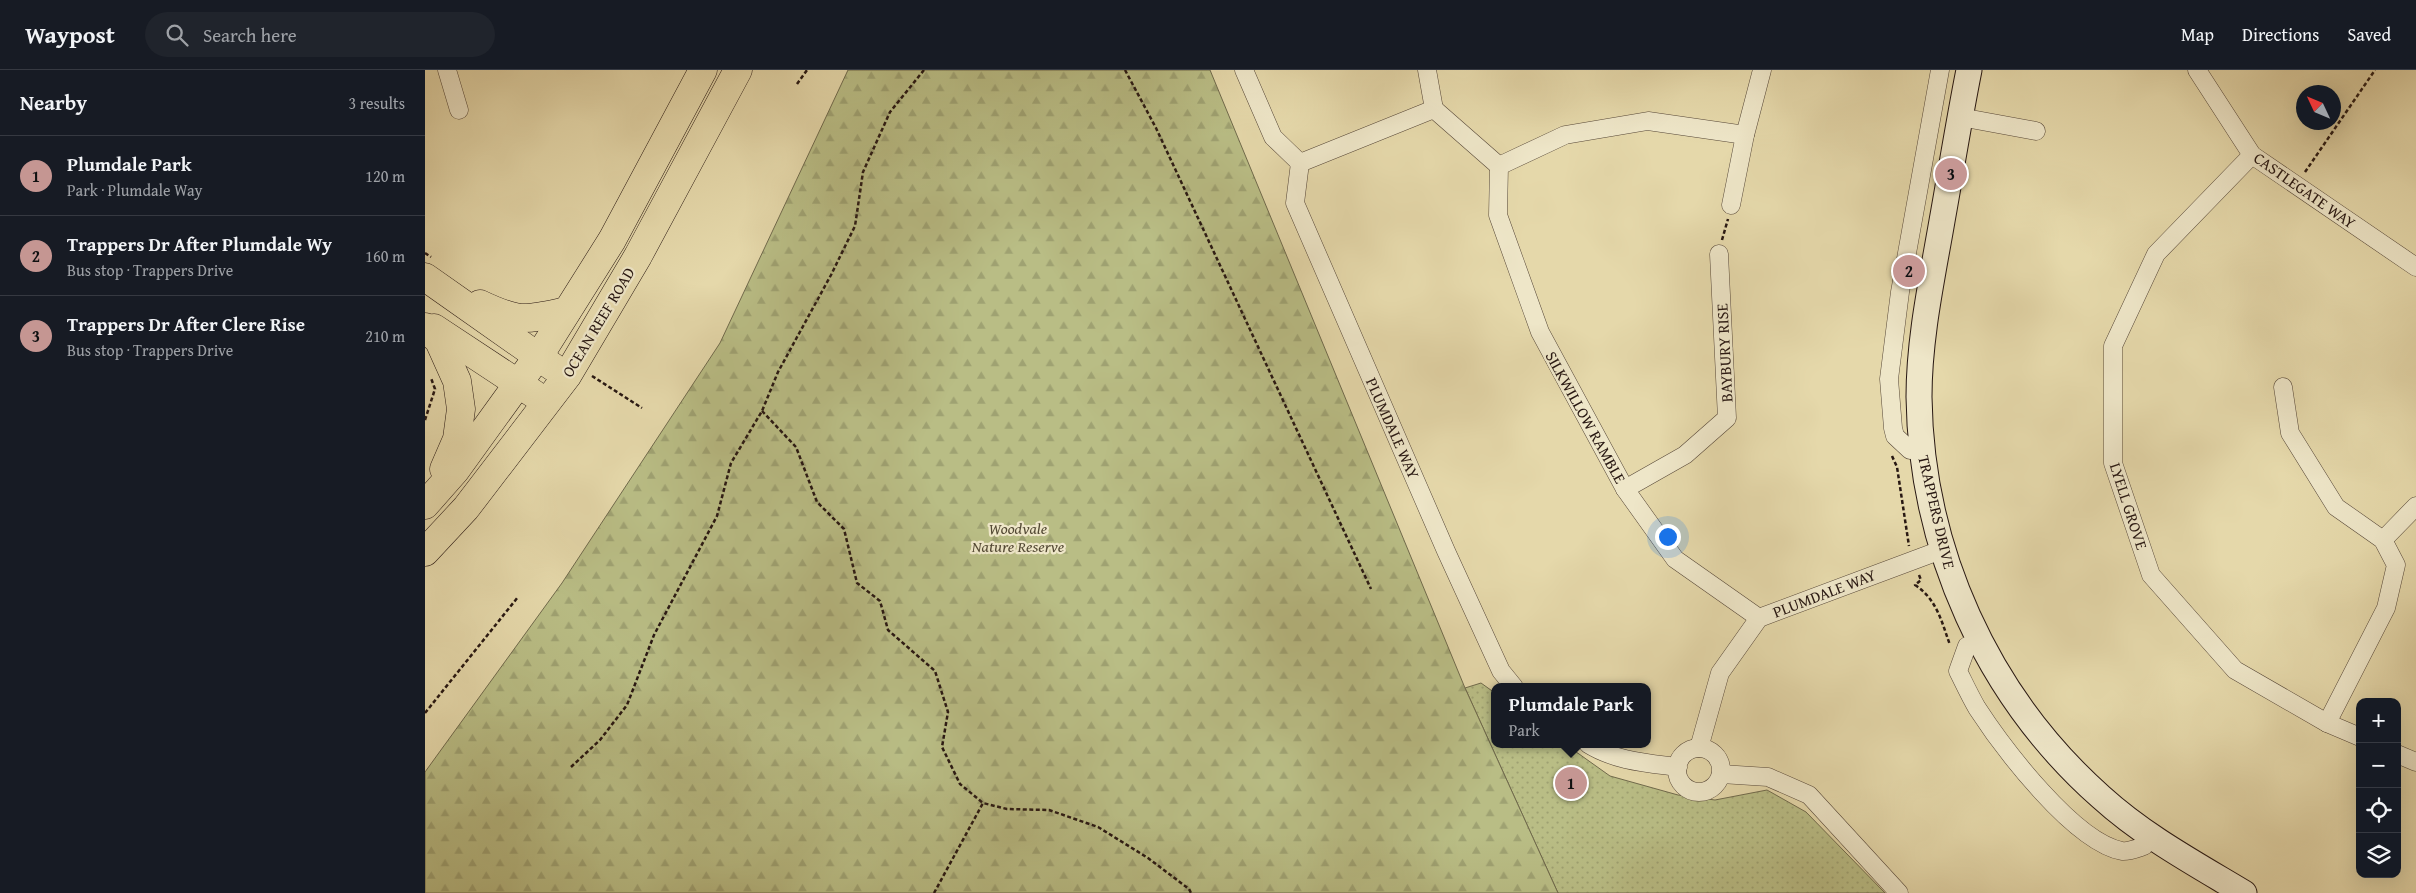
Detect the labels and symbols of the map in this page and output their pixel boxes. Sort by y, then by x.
north arrow [2296,85,2341,130]
street label: CASTLEGATE WAY [2249,146,2361,234]
pin: 3 [1935,155,1967,193]
pin: 2 [1893,252,1925,290]
street label: OCEAN REEF ROAD [556,262,641,382]
street label: BAYBURY RISE [1709,303,1739,403]
street label: SILKWILLOW RAMBLE [1540,346,1632,488]
street label: PLUMDALE WAY [1360,373,1426,483]
street label: TRAPPERS DRIVE [1912,453,1962,571]
street label: LYELL GROVE [2104,459,2154,553]
park label: Woodvale Nature Reserve [971,516,1065,558]
your location [1655,524,1681,550]
street label: PLUMDALE WAY [1769,562,1879,624]
pin: 1 [1555,764,1587,802]

